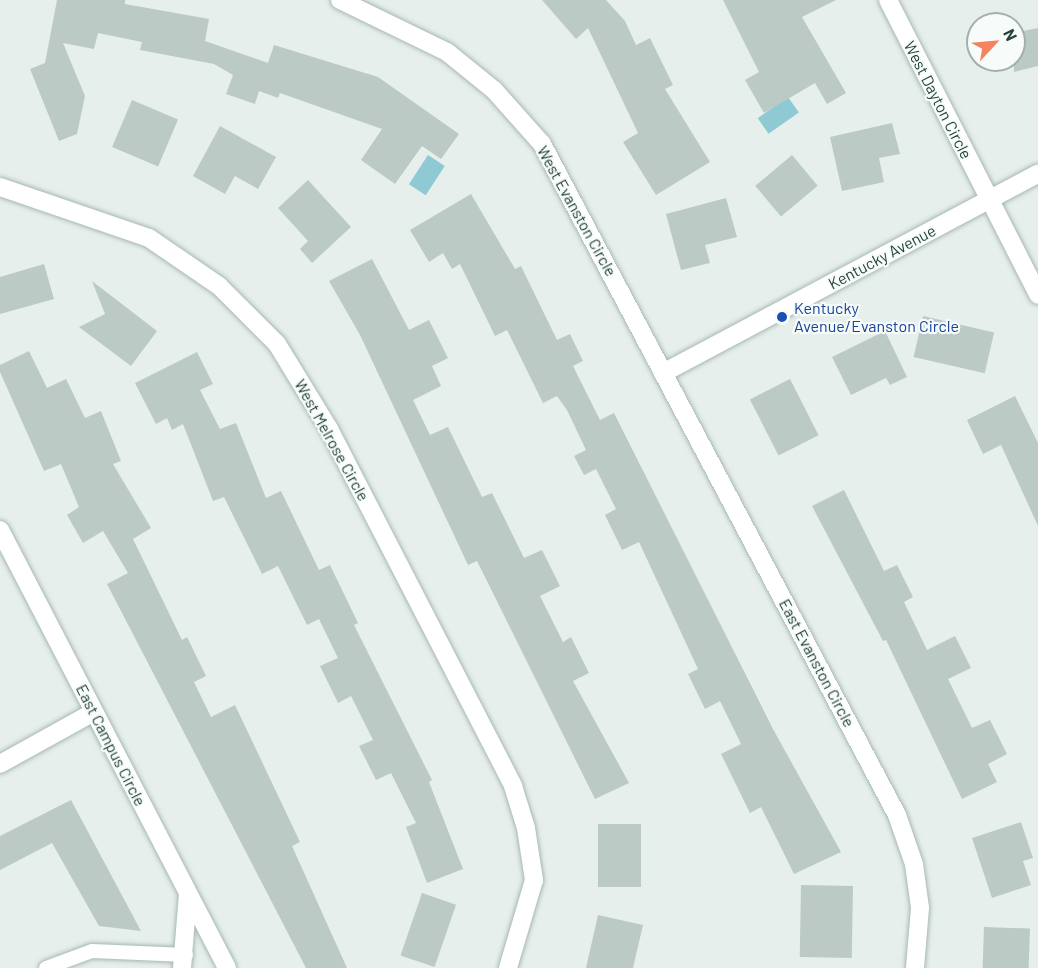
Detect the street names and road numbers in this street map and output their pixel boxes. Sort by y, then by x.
street label: West Dayton Circle [900,38,976,162]
street label: West Evanston Circle [533,142,621,280]
street label: Kentucky Avenue [825,221,939,293]
street label: West Melrose Circle [291,376,373,504]
street label: East Evanston Circle [775,596,859,730]
street label: East Campus Circle [72,681,150,809]

